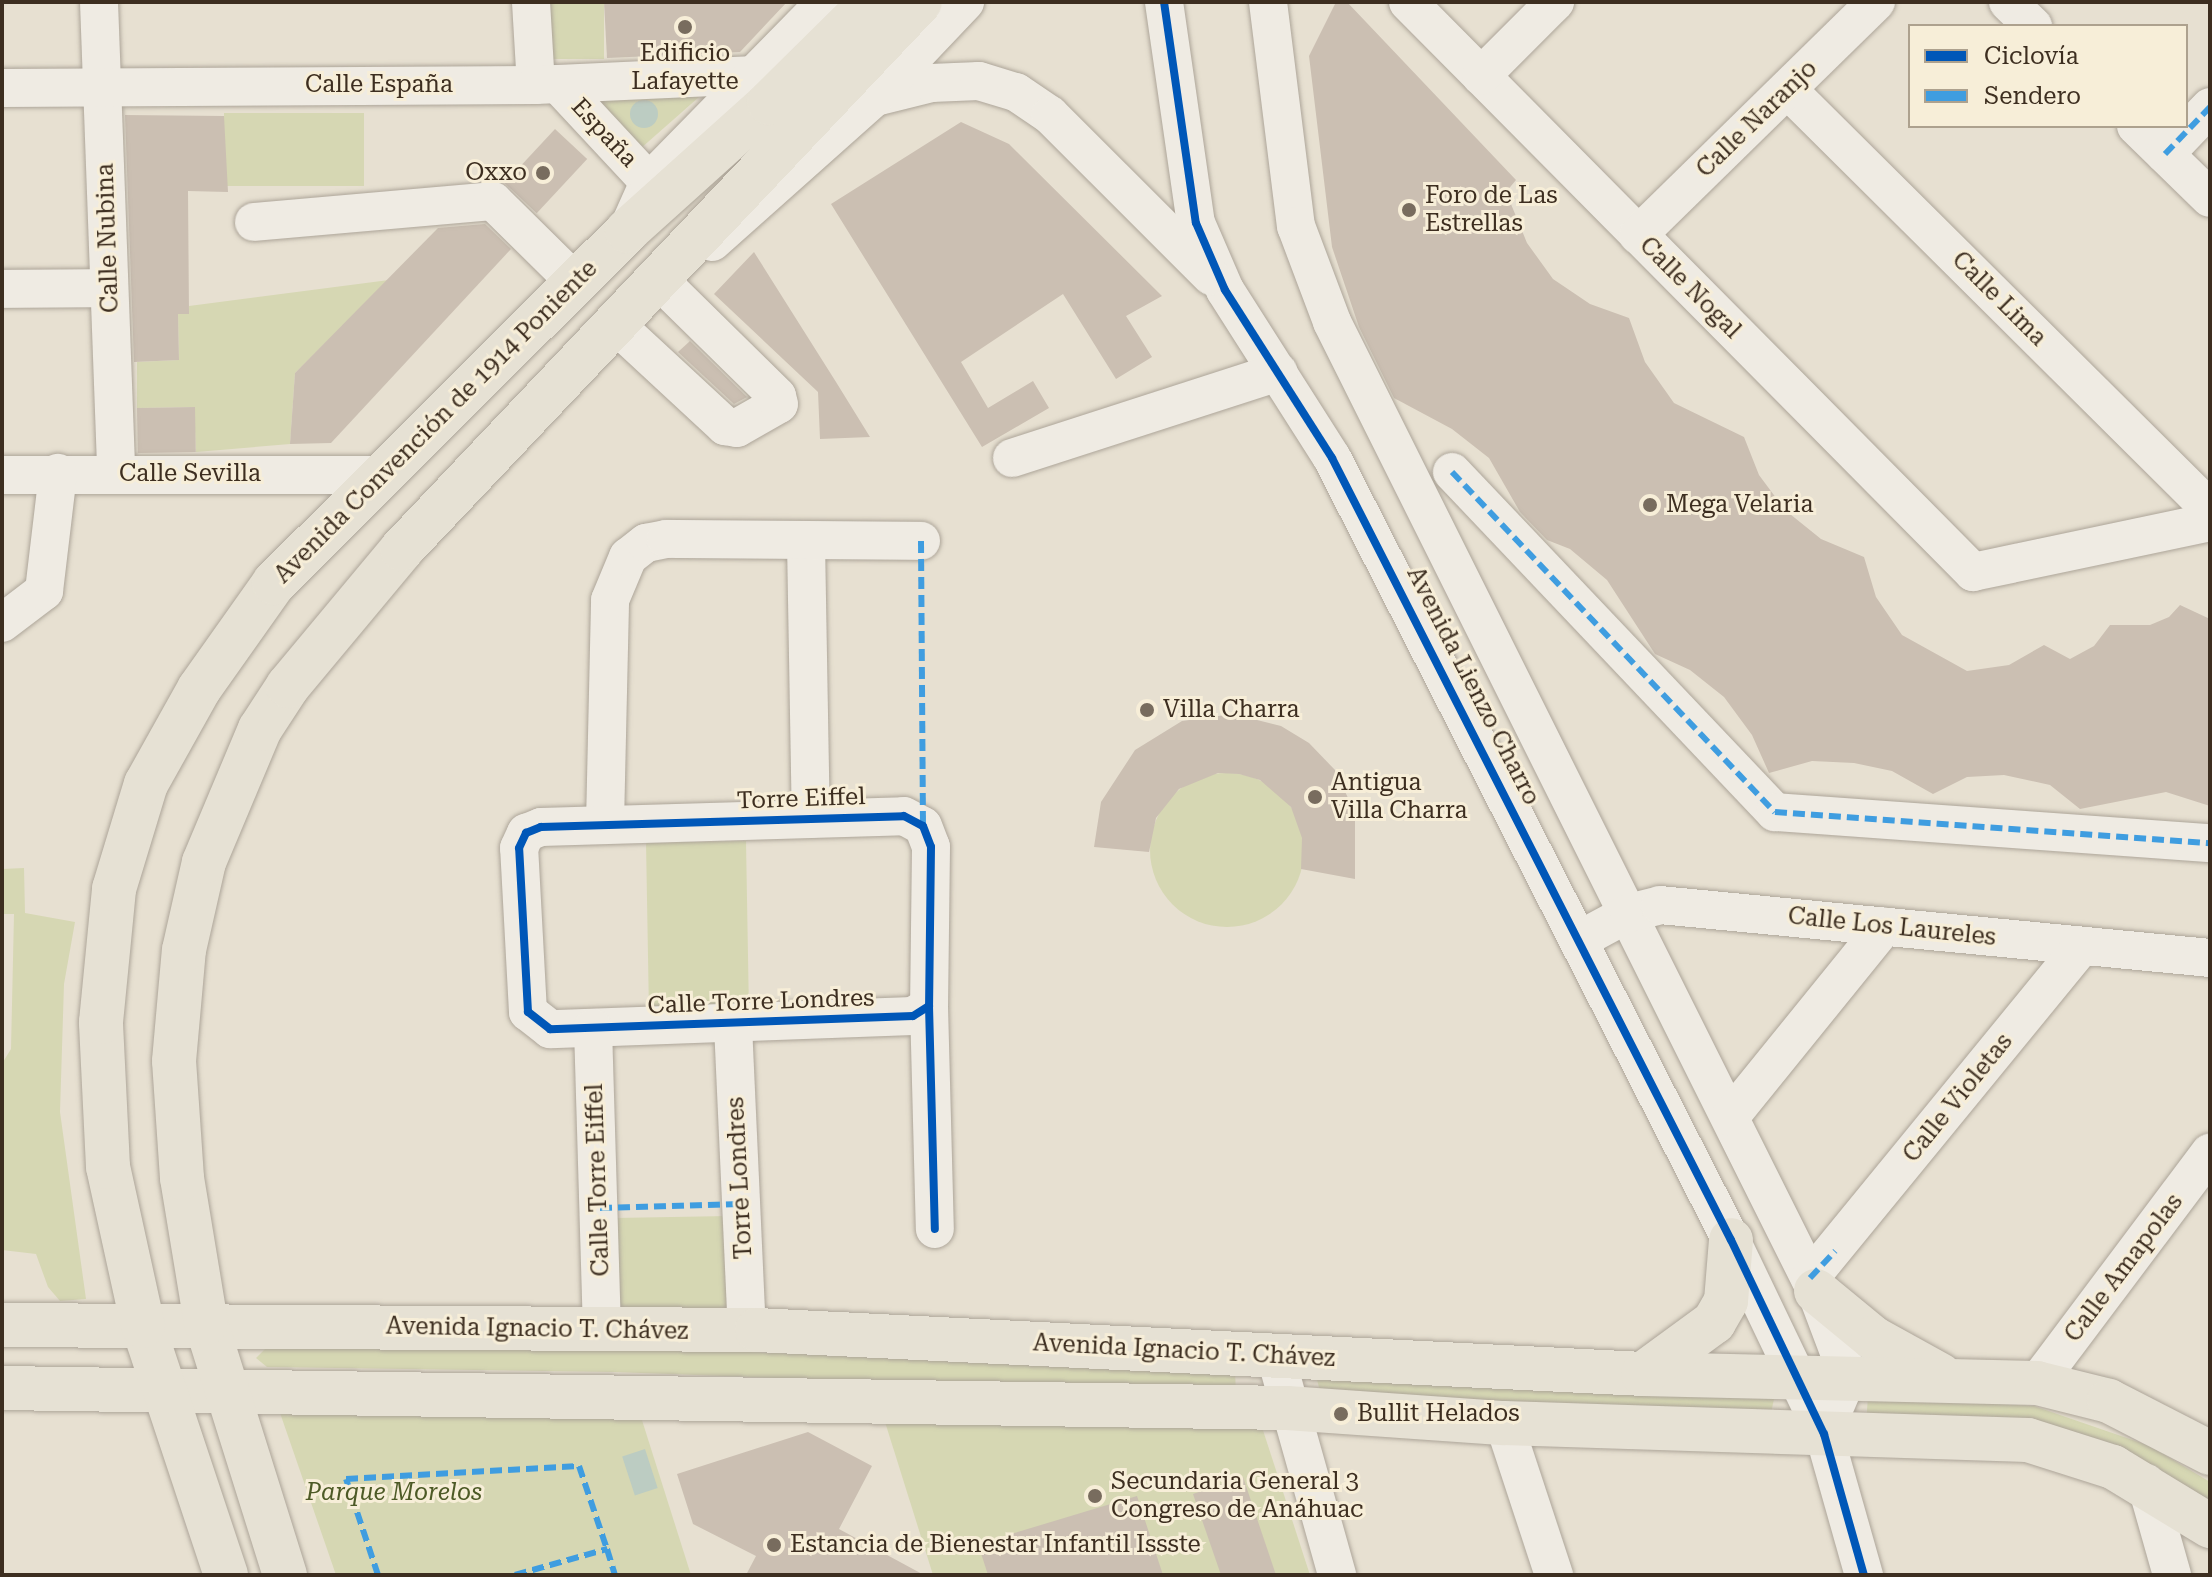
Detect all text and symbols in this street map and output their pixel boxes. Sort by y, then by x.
marker: Edificio Lafayette [676,18,694,36]
legend [1908,24,2188,128]
place label: Edificio Lafayette [631,40,739,96]
text: Ciclovía [1984,42,2079,70]
street label: Calle Naranjo [1691,54,1823,184]
street label: Calle España [305,71,453,99]
text: Sendero [1984,82,2081,110]
street label: España [565,93,643,173]
place label: Oxxo [465,159,527,187]
street label: Calle Nubina [91,163,125,313]
marker: Oxxo [534,164,552,182]
place label: Foro de Las Estrellas [1425,182,1558,238]
marker: Foro de Las Estrellas [1400,201,1418,219]
street label: Calle Nogal [1633,231,1747,345]
street label: Calle Lima [1946,246,2052,352]
street label: Avenida Convención de 1914 Poniente [269,255,603,589]
street label: Calle Sevilla [119,460,261,488]
place label: Mega Velaria [1666,491,1813,519]
marker: Mega Velaria [1641,496,1659,514]
street label: Avenida Lienzo Charro [1400,562,1546,810]
place label: Villa Charra [1163,696,1300,724]
marker: Villa Charra [1138,701,1156,719]
place label: Antigua Villa Charra [1331,769,1468,825]
street label: Torre Eiffel [736,782,866,816]
marker: Antigua Villa Charra [1306,788,1324,806]
street label: Calle Los Laureles [1787,902,1997,952]
street label: Calle Torre Londres [647,984,875,1020]
street label: Calle Violetas [1897,1028,2019,1168]
street label: Calle Torre Eiffel [580,1083,616,1277]
street label: Torre Londres [721,1096,759,1260]
street label: Calle Amapolas [2059,1188,2189,1348]
street label: Avenida Ignacio T. Chávez [386,1312,688,1346]
street label: Avenida Ignacio T. Chávez [1032,1329,1336,1373]
place label: Bullit Helados [1357,1400,1520,1428]
marker: Bullit Helados [1332,1405,1350,1423]
place label: Secundaria General 3 Congreso de Anáhuac [1111,1468,1363,1524]
park label: Parque Morelos [306,1479,482,1507]
marker: Secundaria General 3 Congreso de Anáhuac [1086,1487,1104,1505]
place label: Estancia de Bienestar Infantil Issste [790,1531,1201,1559]
marker: Estancia de Bienestar Infantil Issste [765,1536,783,1554]

